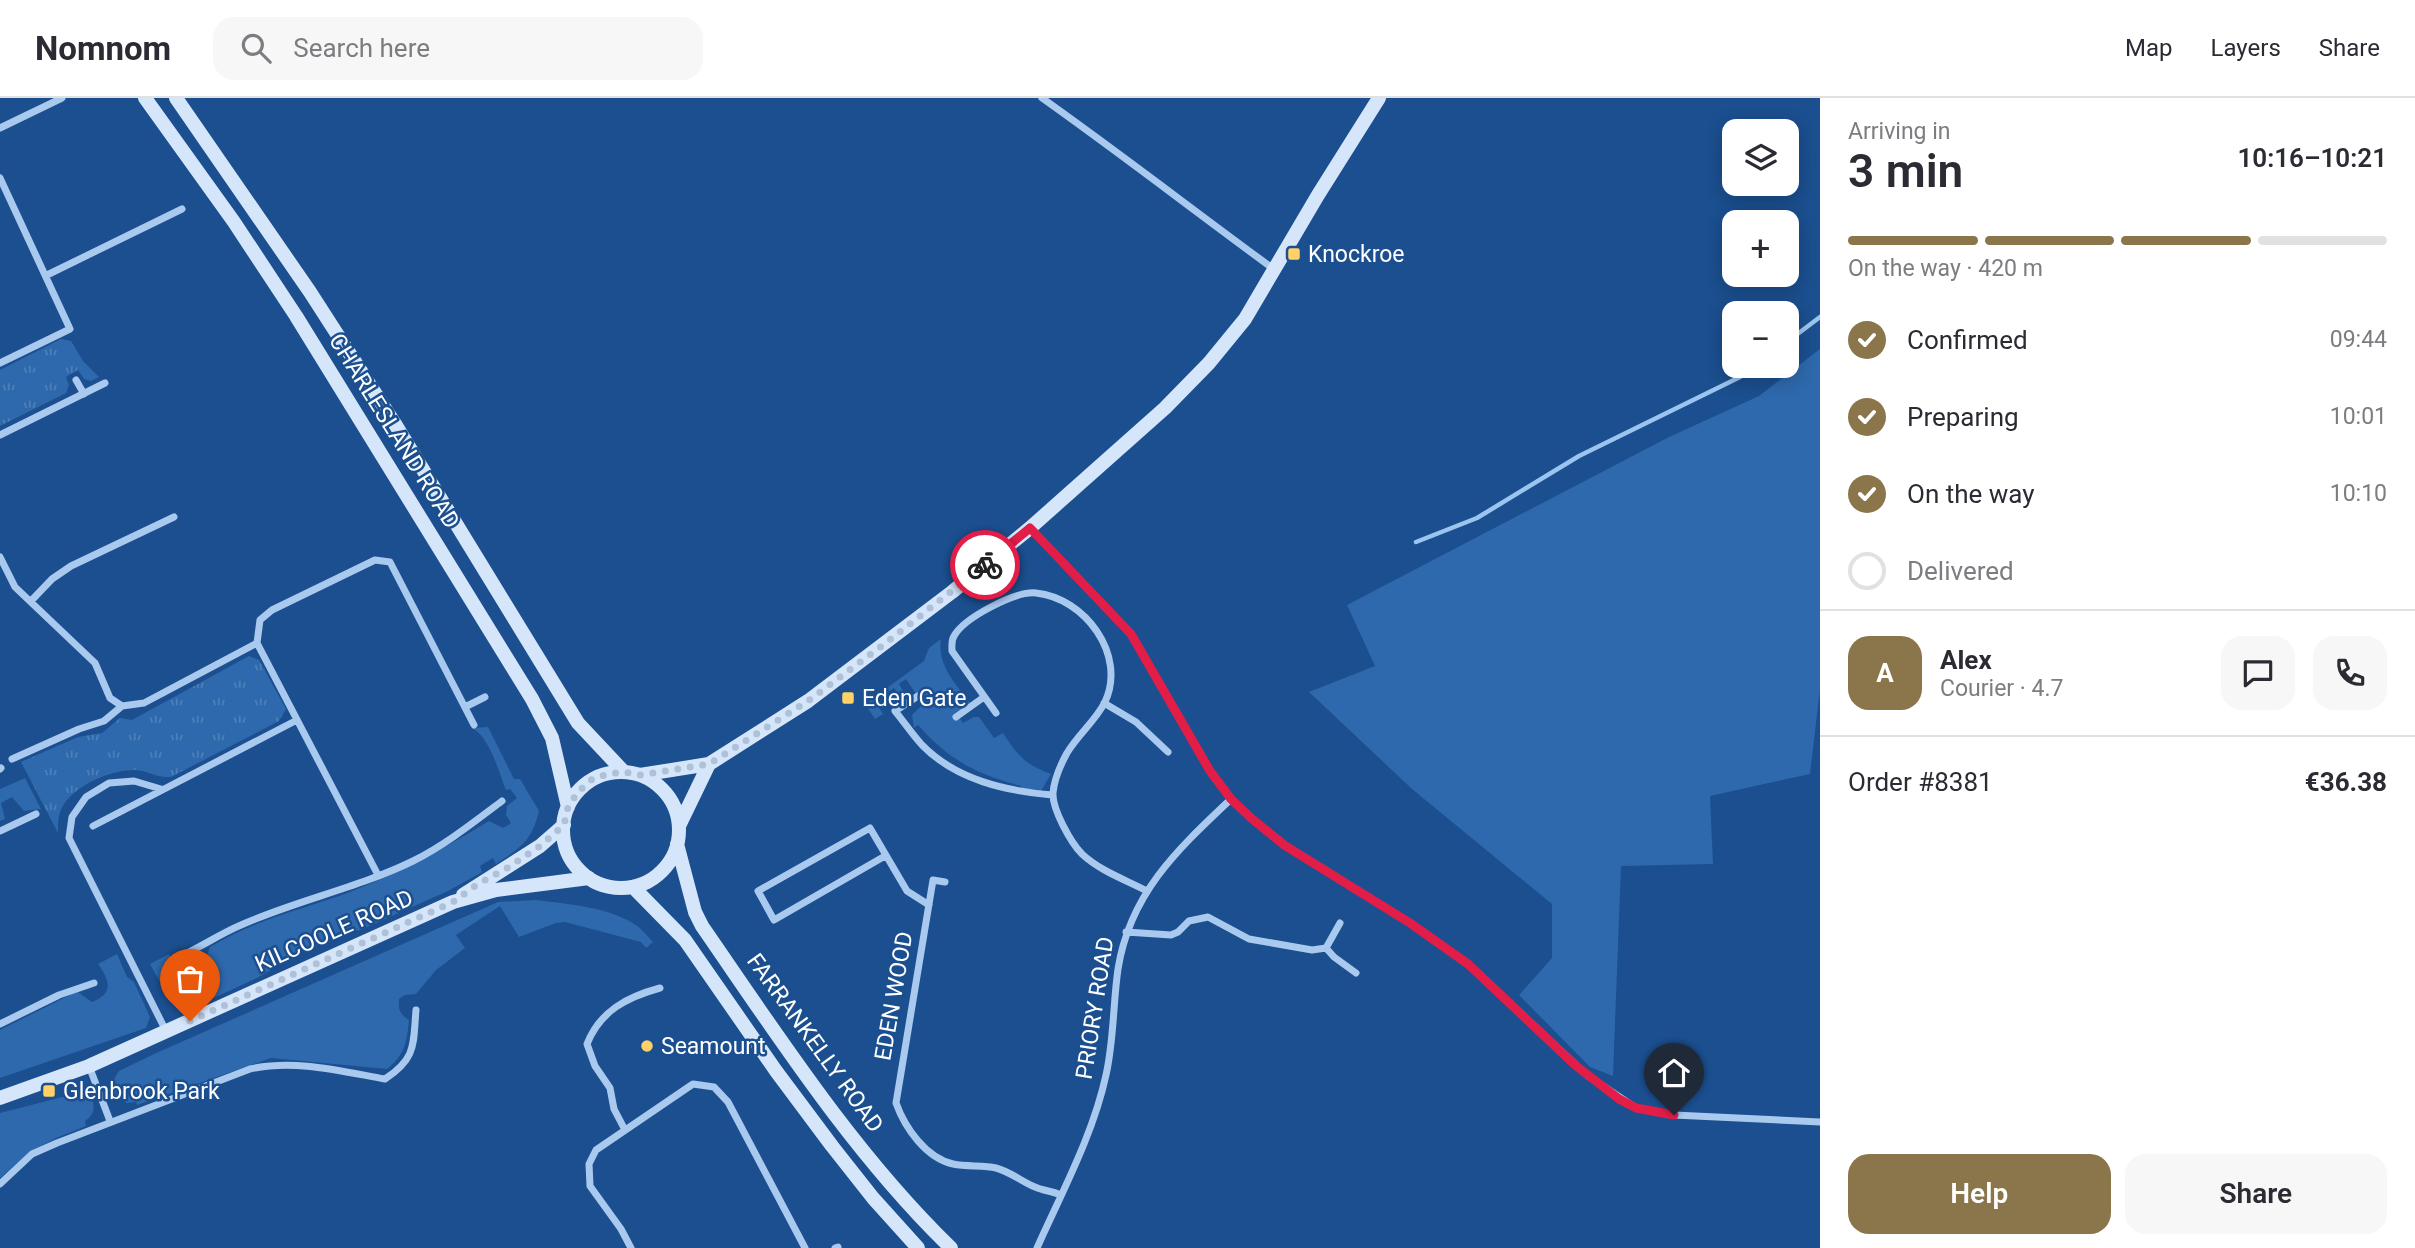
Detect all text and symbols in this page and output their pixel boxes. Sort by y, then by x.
search box [213,17,703,80]
text: Nomnom [35,29,171,68]
icon: search [237,29,275,67]
text: Search here [293,33,430,63]
text: Map [2125,34,2173,62]
text: Layers [2211,34,2281,62]
text: Share [2319,34,2380,62]
text: Arriving in [1848,118,1951,145]
map controls [1722,119,1799,378]
button: layers [1722,119,1799,196]
text: 10:16–10:21 [2237,143,2387,173]
text: 3 min [1848,144,1963,198]
button: + [1722,210,1799,287]
place label: Knockroe [1308,241,1405,268]
marker: Knockroe [1286,246,1302,262]
text: On the way · 420 m [1848,255,2043,282]
button: − [1722,301,1799,378]
icon: check [1848,321,1886,359]
text: Confirmed [1907,325,2028,355]
text: 09:44 [2330,326,2387,353]
street label: CHARLESLAND ROAD [323,329,465,533]
icon: check [1848,398,1886,436]
text: Preparing [1907,402,2019,432]
text: 10:01 [2330,403,2387,430]
icon: check [1848,475,1886,513]
text: On the way [1907,479,2035,509]
text: 10:10 [2330,480,2387,507]
courier [950,530,1020,600]
icon: bike [966,546,1004,584]
text: Delivered [1907,556,2014,586]
button: chat [2221,636,2295,710]
button: phone [2313,636,2387,710]
text: Alex [1940,645,1992,675]
text: A [1876,658,1894,688]
text: Courier · 4.7 [1940,675,2063,702]
place label: Eden Gate [862,685,966,712]
marker: Eden Gate [840,690,856,706]
text: Order #8381 [1848,767,1993,797]
text: €36.38 [2305,767,2387,797]
street label: KILCOOLE ROAD [251,884,417,978]
street label: EDEN WOOD [869,929,919,1063]
street label: PRIORY ROAD [1070,935,1120,1081]
street label: FARRANKELLY ROAD [741,948,889,1138]
pin [160,949,220,1021]
icon: bag [171,960,209,998]
place label: Seamount [661,1033,766,1060]
marker: Seamount [639,1038,655,1054]
pin [1644,1043,1704,1115]
icon: home [1655,1054,1693,1092]
place label: Glenbrook Park [63,1078,220,1105]
marker: Glenbrook Park [41,1083,57,1099]
button: Help [1848,1154,2111,1234]
button: Share [2125,1154,2387,1234]

